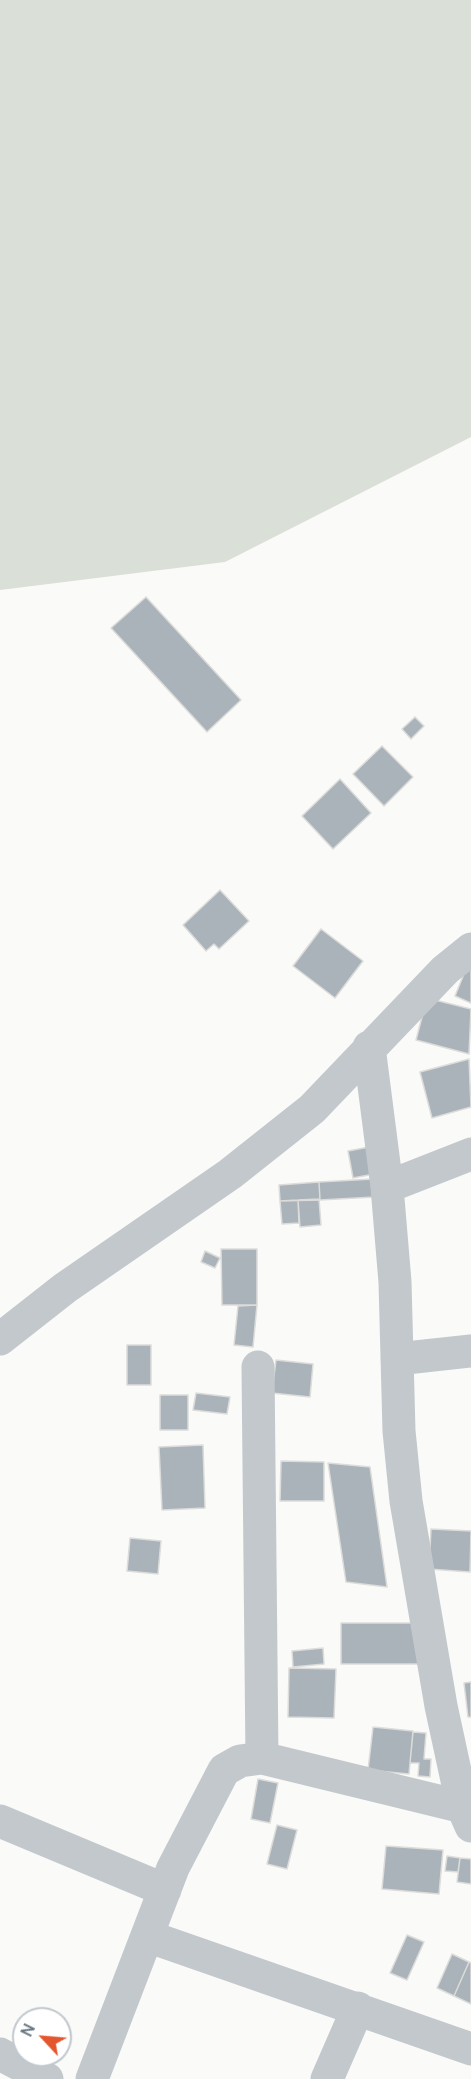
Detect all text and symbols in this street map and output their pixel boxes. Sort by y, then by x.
north arrow [12,2007,72,2067]
text: N [15,2020,40,2040]

